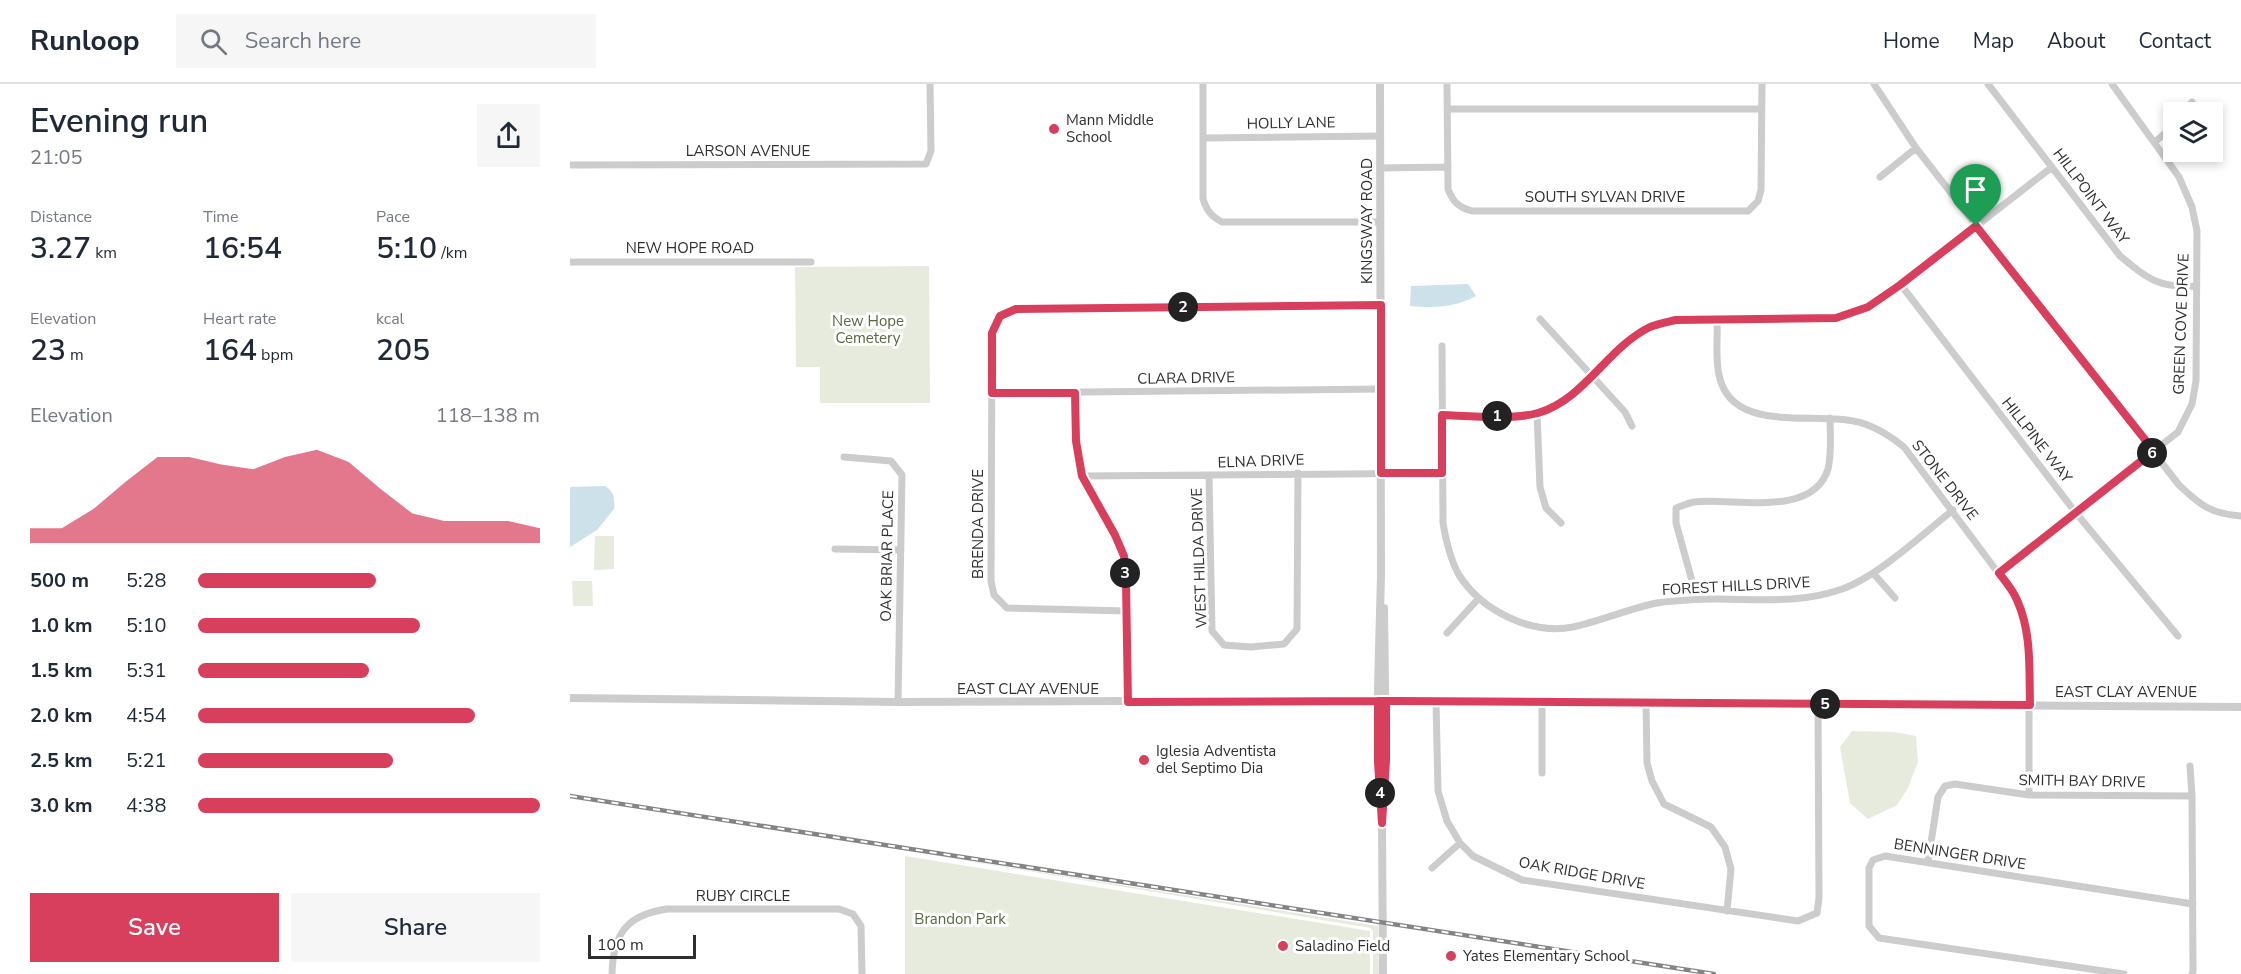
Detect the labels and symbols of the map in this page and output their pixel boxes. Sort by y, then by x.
place label: Mann Middle School [1066,110,1154,147]
street label: HOLLY LANE [1246,112,1336,134]
marker: Mann Middle School [1047,122,1061,136]
street label: LARSON AVENUE [686,141,810,161]
street label: HILLPOINT WAY [2048,144,2134,249]
street label: KINGSWAY ROAD [1357,158,1377,284]
pin [1950,164,2001,226]
street label: SOUTH SYLVAN DRIVE [1525,187,1685,207]
street label: NEW HOPE ROAD [626,238,754,258]
street label: GREEN COVE DRIVE [2169,253,2193,395]
pin: 2 [1168,292,1198,322]
park label: New Hope Cemetery [832,311,904,348]
street label: CLARA DRIVE [1137,367,1235,389]
street label: HILLPINE WAY [1997,393,2077,488]
pin: 1 [1482,401,1512,431]
street label: STONE DRIVE [1907,436,1983,524]
pin: 6 [2137,438,2167,468]
street label: ELNA DRIVE [1217,449,1305,473]
street label: BRENDA DRIVE [968,469,988,579]
street label: WEST HILDA DRIVE [1187,488,1211,628]
street label: OAK BRIAR PLACE [876,490,898,622]
pin: 3 [1110,558,1140,588]
street label: FOREST HILLS DRIVE [1661,572,1811,600]
street label: EAST CLAY AVENUE [957,679,1099,699]
street label: EAST CLAY AVENUE [2055,682,2197,702]
pin: 5 [1810,689,1840,719]
place label: Iglesia Adventista del Septimo Dia [1156,741,1276,778]
marker: Iglesia Adventista del Septimo Dia [1137,753,1151,767]
street label: SMITH BAY DRIVE [2018,770,2146,792]
pin: 4 [1365,778,1395,808]
street label: BENNINGER DRIVE [1892,834,2028,874]
street label: OAK RIDGE DRIVE [1517,852,1647,894]
street label: RUBY CIRCLE [696,886,790,906]
park label: Brandon Park [914,909,1006,929]
scale bar [588,932,696,960]
place label: Saladino Field [1295,936,1390,956]
marker: Saladino Field [1276,939,1290,953]
place label: Yates Elementary School [1462,946,1630,966]
marker: Yates Elementary School [1444,949,1458,963]

